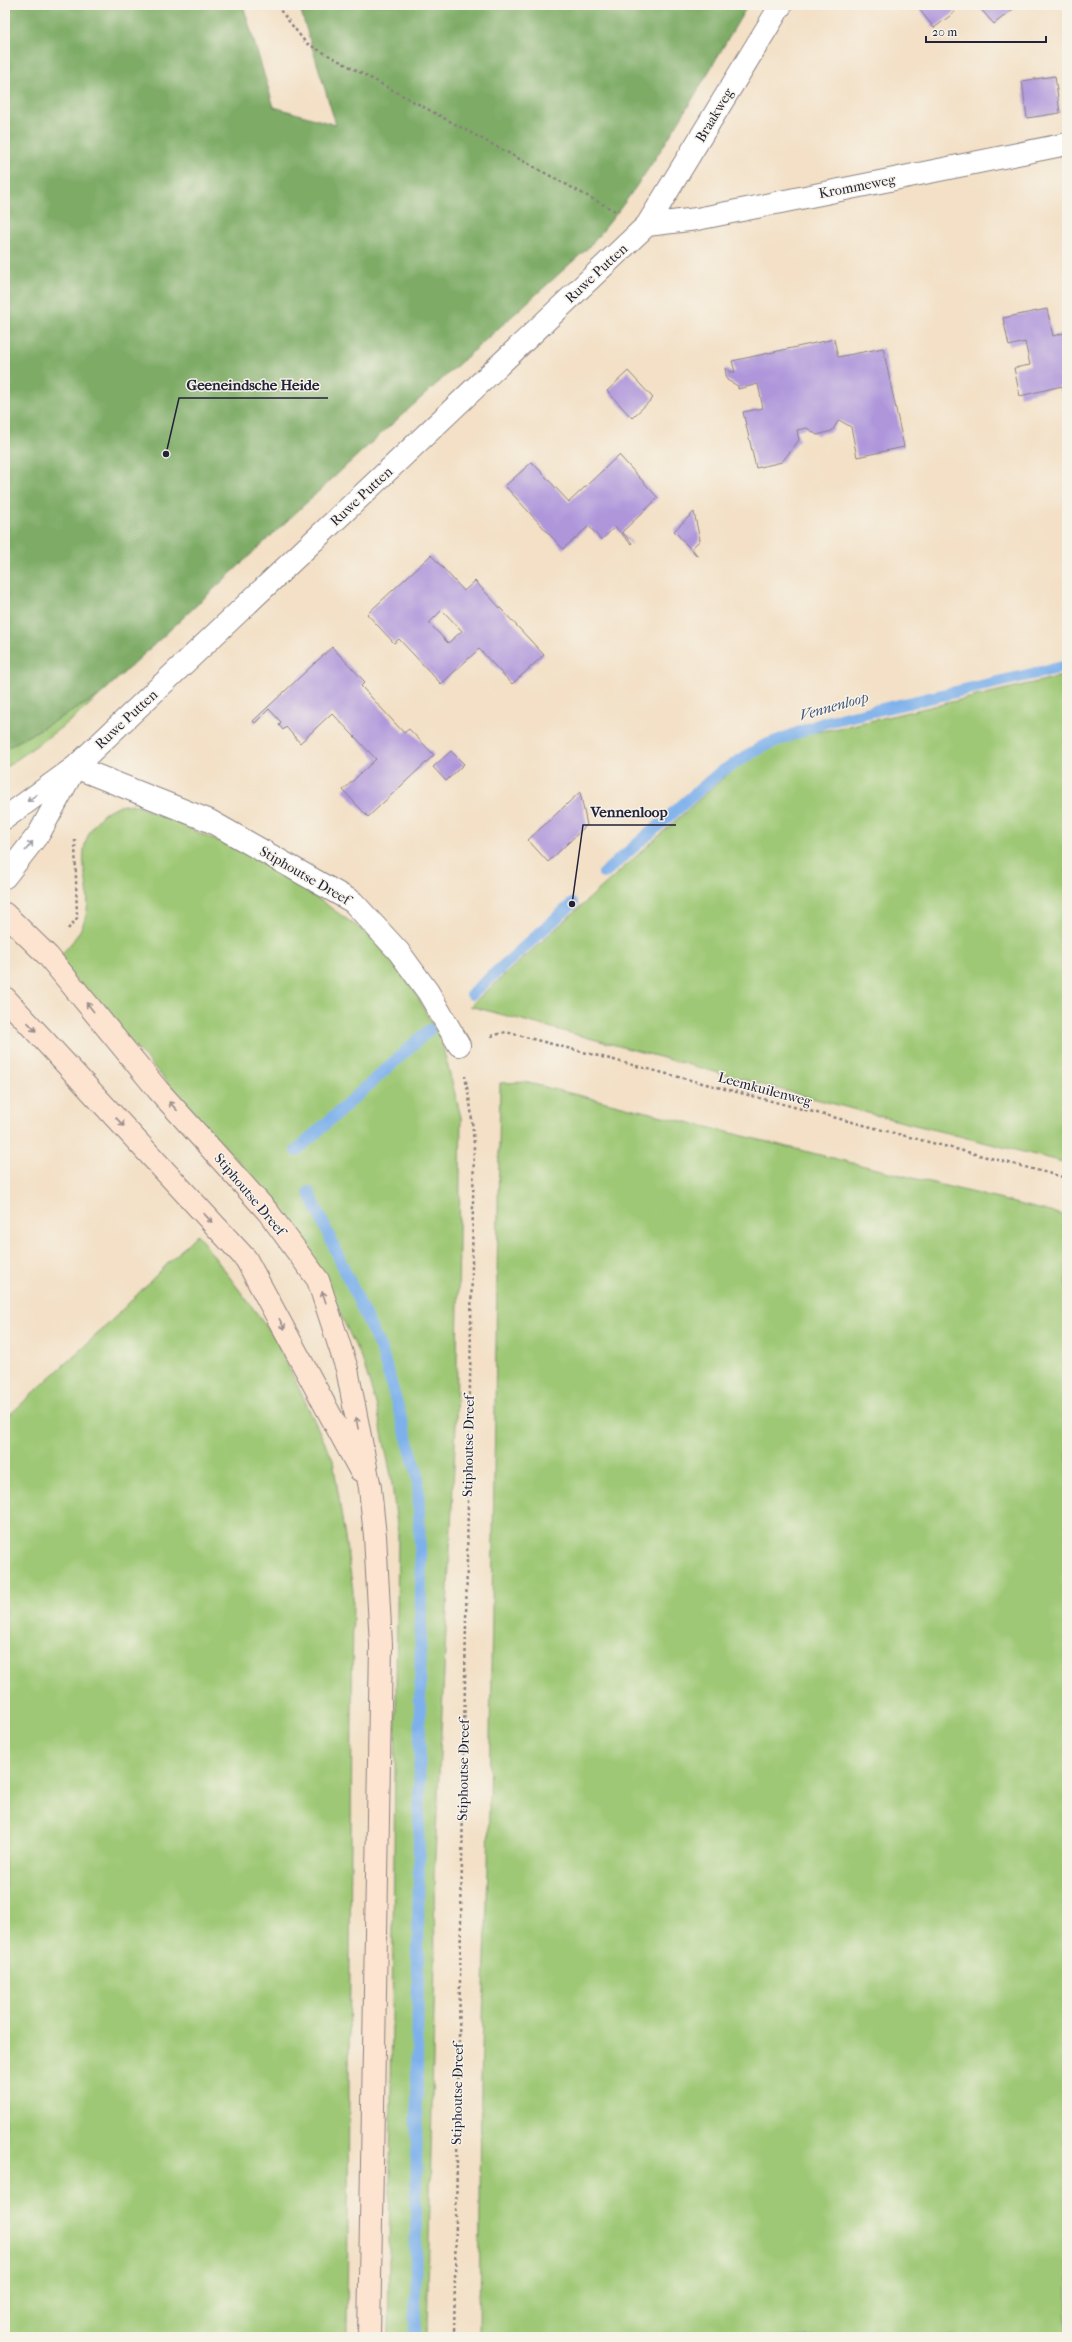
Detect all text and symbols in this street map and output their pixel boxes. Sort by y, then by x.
scale bar [926,18,1046,44]
text: 20 m [932,25,957,39]
street label: Braakweg [692,85,737,145]
street label: Krommeweg [817,171,897,202]
street label: Ruwe Putten [562,240,631,307]
callout: Geeneindsche Heide [179,371,328,398]
text: Geeneindsche Heide [187,376,320,394]
street label: Ruwe Putten [327,463,396,530]
street label: Ruwe Putten [92,686,161,753]
water label: Vennenloop [797,688,871,724]
one-way arrow [27,794,38,802]
callout: Vennenloop [583,798,676,825]
text: Vennenloop [589,803,668,821]
one-way arrow [25,841,33,852]
street label: Stiphoutse Dreef [257,843,356,910]
one-way arrow [85,1001,94,1012]
one-way arrow [27,1022,36,1032]
street label: Leemkuilenweg [716,1069,814,1110]
one-way arrow [169,1101,178,1111]
one-way arrow [115,1117,125,1127]
street label: Stiphoutse Dreef [210,1150,291,1241]
one-way arrow [204,1212,213,1223]
one-way arrow [320,1291,327,1304]
one-way arrow [278,1318,286,1330]
street label: Stiphoutse Dreef [459,1392,478,1497]
one-way arrow [353,1416,361,1429]
street label: Stiphoutse Dreef [454,1716,473,1821]
street label: Stiphoutse Dreef [448,2040,467,2145]

